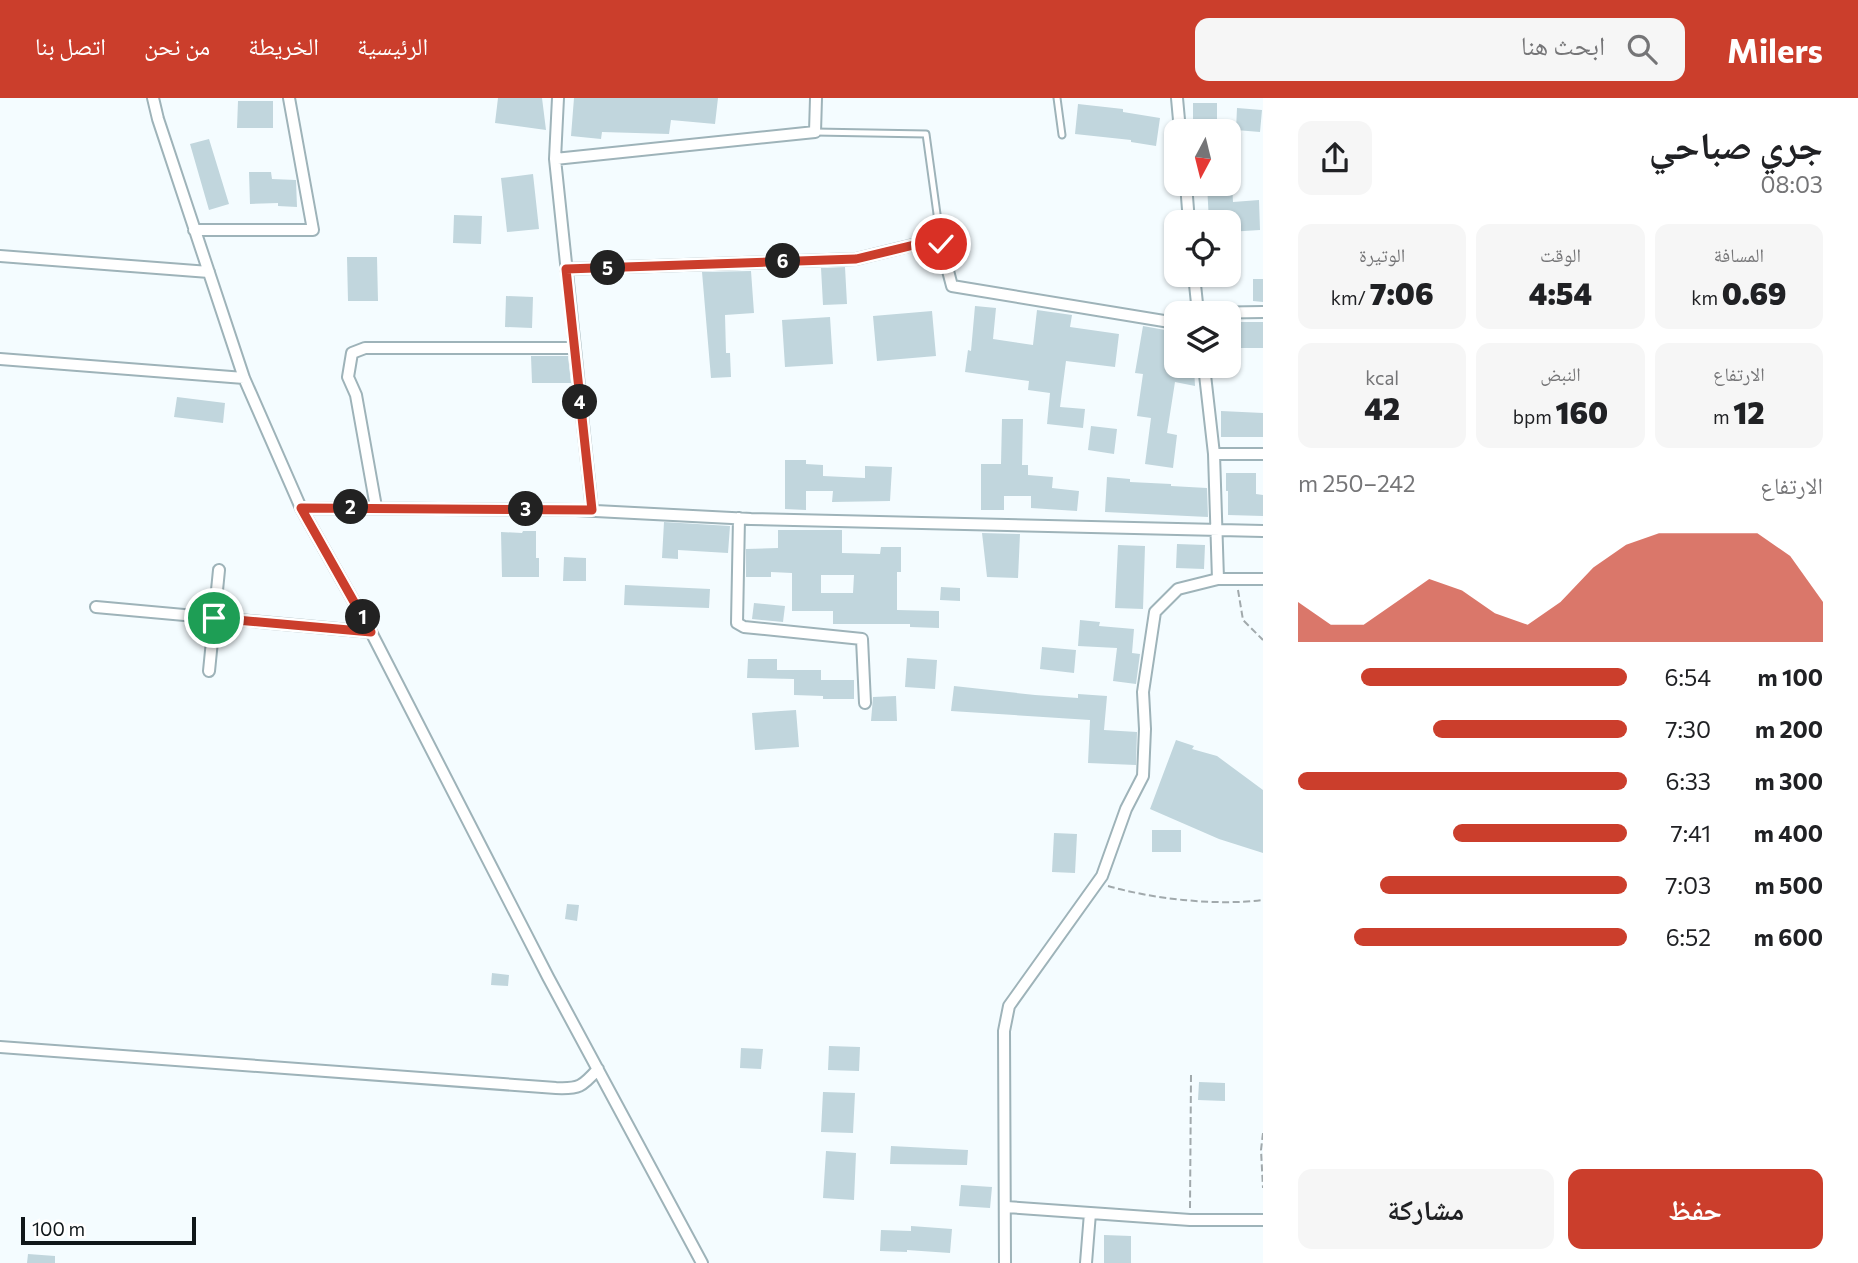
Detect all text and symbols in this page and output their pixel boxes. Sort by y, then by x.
search box [1195,18,1685,81]
text: ابحث هنا [1521,29,1605,60]
text: Milers [1727,29,1823,70]
icon: search [1623,30,1661,68]
text: اتصل بنا [35,31,106,60]
text: من نحن [144,31,210,60]
text: الخريطة [248,31,319,60]
text: الرئيسية [357,31,428,60]
north arrow [1164,119,1241,196]
map controls [1164,119,1241,378]
text: جري صباحي [1649,120,1823,167]
button: share [1298,121,1372,195]
text: 08:03 [1761,170,1823,198]
button: locate [1164,210,1241,287]
pin [911,214,971,274]
icon: check [922,225,960,263]
text: الوتيرة [1359,243,1405,266]
text: الوقت [1540,243,1581,266]
text: المسافة [1714,243,1764,266]
pin: 6 [766,244,800,278]
text: 6 [777,249,788,272]
pin: 5 [590,250,626,286]
text: 5 [602,256,613,279]
text: 7:06 [1370,274,1434,311]
text: 4:54 [1529,274,1592,311]
text: 0.69 [1722,274,1786,311]
text: /km [1331,286,1370,309]
text: km [1691,286,1722,309]
button: layers [1164,301,1241,378]
text: النبض [1540,362,1581,385]
text: الارتفاع [1713,362,1765,385]
text: kcal [1365,366,1399,389]
pin: 4 [562,384,598,420]
text: 42 [1364,389,1400,426]
text: 4 [574,390,585,413]
text: 160 [1555,393,1608,430]
text: 12 [1733,393,1765,430]
text: bpm [1513,405,1555,428]
text: m [1713,405,1733,428]
text: 242–250 m [1298,469,1416,497]
text: الارتفاع [1760,471,1823,499]
pin: 2 [334,490,368,524]
pin: 3 [508,492,544,526]
text: 2 [345,495,356,518]
text: 3 [520,497,531,520]
pin [184,588,244,648]
icon: arrive [195,599,233,637]
pin: 1 [346,600,380,634]
text: 1 [358,605,367,628]
text: 6:54 [1665,663,1711,691]
text: 100 m [1758,663,1823,691]
text: 7:30 [1665,715,1711,743]
text: 200 m [1755,715,1823,743]
text: 6:33 [1665,767,1711,795]
text: 300 m [1755,767,1823,795]
text: 7:41 [1670,819,1711,847]
text: 400 m [1754,819,1823,847]
text: 7:03 [1665,871,1711,899]
text: 500 m [1755,871,1823,899]
text: 6:52 [1666,923,1711,951]
text: 600 m [1754,923,1823,951]
button: مشاركة [1298,1169,1554,1249]
button: حفظ [1568,1169,1823,1249]
scale bar [21,1214,196,1246]
text: 100 m [32,1217,85,1240]

